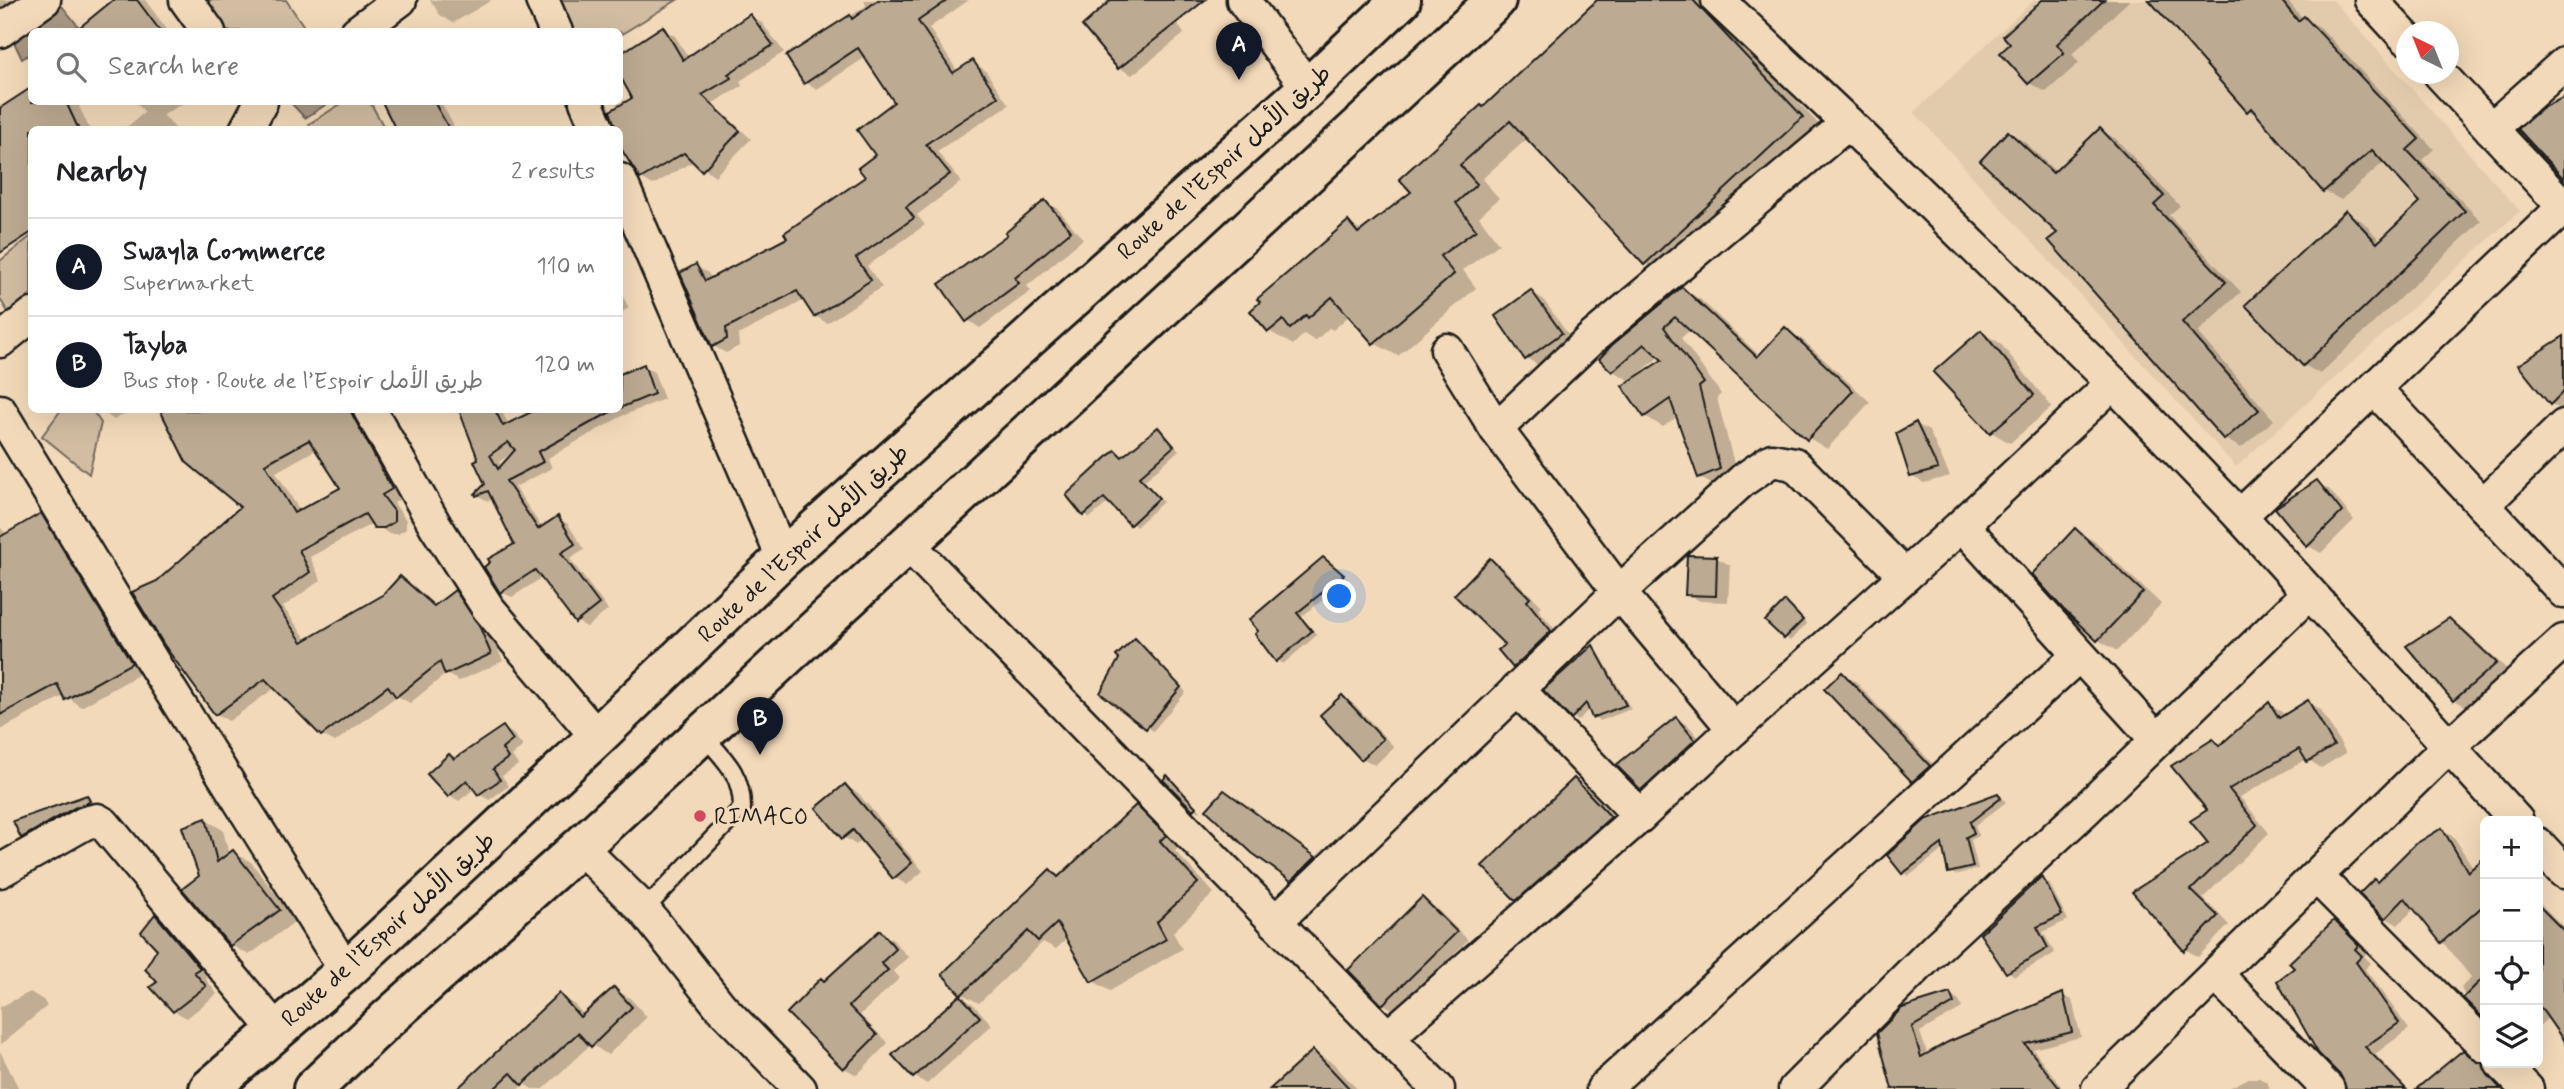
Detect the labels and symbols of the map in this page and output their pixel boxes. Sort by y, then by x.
north arrow [2396,21,2459,84]
pin: A [1216,22,1262,80]
street label: Route de l’Espoir طريق الأمل [1109,56,1339,268]
street label: Route de l’Espoir طريق الأمل [690,436,916,650]
your location [1322,579,1356,613]
pin: B [737,697,783,755]
place label: RIMACO [714,802,808,833]
marker: RIMACO [692,808,708,824]
street label: Route de l’Espoir طريق الأمل [273,823,503,1035]

